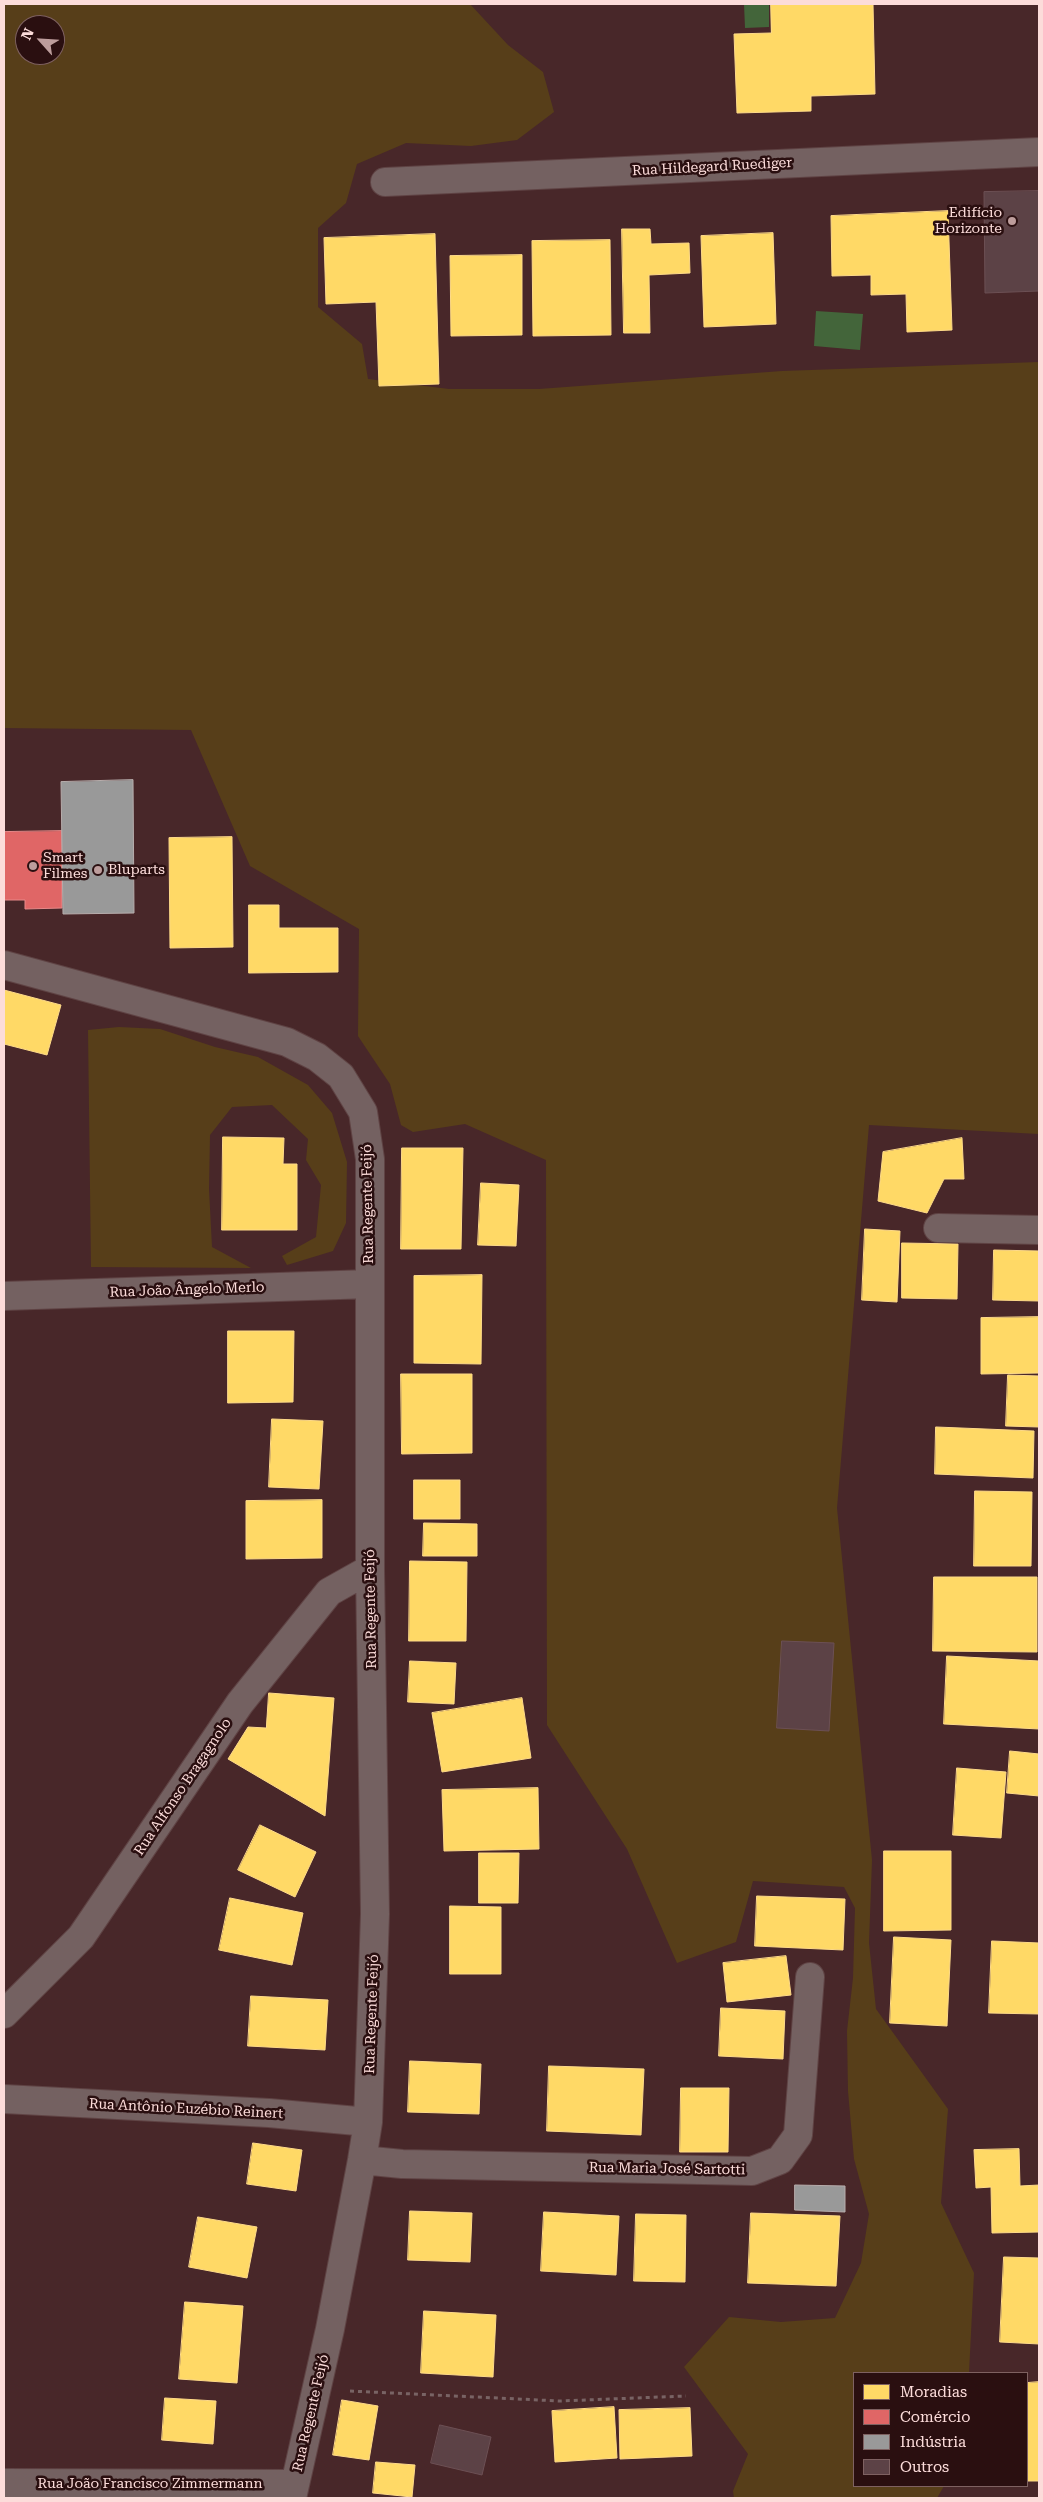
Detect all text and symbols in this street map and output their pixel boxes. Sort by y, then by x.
north arrow [15,15,65,65]
text: N [18,26,37,42]
street label: Rua Hildegard Ruediger [632,154,792,180]
place label: Edifício Horizonte [935,205,1002,238]
marker: Edifício Horizonte [1006,215,1018,227]
place label: Smart Filmes [43,850,87,882]
marker: Smart Filmes [27,860,39,872]
place label: Bluparts [108,862,165,878]
marker: Bluparts [92,864,104,876]
street label: Rua Regente Feijó [359,1144,377,1264]
street label: Rua João Ângelo Merlo [109,1279,265,1301]
street label: Rua Regente Feijó [362,1549,380,1669]
street label: Rua Alfonso Bragagnolo [131,1715,235,1859]
street label: Rua Regente Feijó [362,1954,382,2074]
street label: Rua Antônio Euzébio Reinert [88,2096,284,2122]
street label: Rua Maria José Sartotti [589,2159,745,2179]
street label: Rua Regente Feijó [289,2353,333,2473]
legend [853,2372,1028,2487]
text: Moradias [900,2383,967,2401]
text: Comércio [900,2408,970,2426]
text: Indústria [900,2433,966,2451]
text: Outros [900,2458,949,2476]
street label: Rua João Francisco Zimmermann [37,2476,263,2492]

